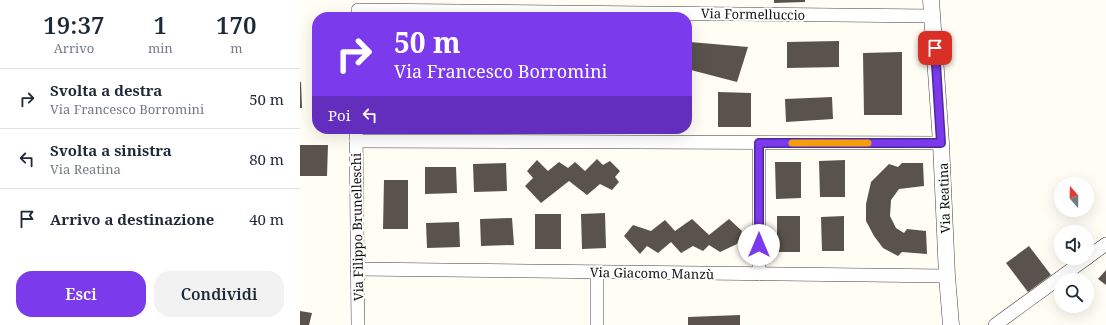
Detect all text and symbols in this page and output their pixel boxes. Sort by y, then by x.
street label: Via Formelluccio [701,4,805,24]
text: 19:37 [43,8,105,41]
text: 1 [154,8,167,41]
text: 170 [216,8,257,41]
text: 50 m [394,23,461,61]
icon: right [328,28,380,80]
pin [918,31,952,65]
icon: arrive [924,37,946,59]
text: Arrivo [54,39,94,57]
text: min [148,39,173,57]
text: m [230,39,242,57]
text: Via Francesco Borromini [394,59,607,83]
text: Svolta a destra [50,80,162,100]
icon: right [16,88,38,110]
text: 50 m [249,89,284,109]
text: Via Francesco Borromini [50,100,204,118]
icon: left [359,104,381,126]
text: Poi [328,105,351,125]
text: Svolta a sinistra [50,140,172,160]
icon: left [16,148,38,170]
text: 80 m [249,149,284,169]
street label: Via Filippo Brunelleschi [347,153,367,301]
text: Via Reatina [50,160,121,178]
street label: Via Reatina [934,162,954,234]
north arrow [1054,177,1094,217]
map controls [1054,177,1094,313]
icon: arrive [16,208,38,230]
text: Arrivo a destinazione [50,209,214,229]
text: 40 m [249,209,284,229]
position arrow [738,224,780,266]
button: sound [1054,225,1094,265]
street label: Via Giacomo Manzù [590,263,714,283]
button: Esci [16,271,146,317]
button: Condividi [154,271,284,317]
button: search [1054,273,1094,313]

